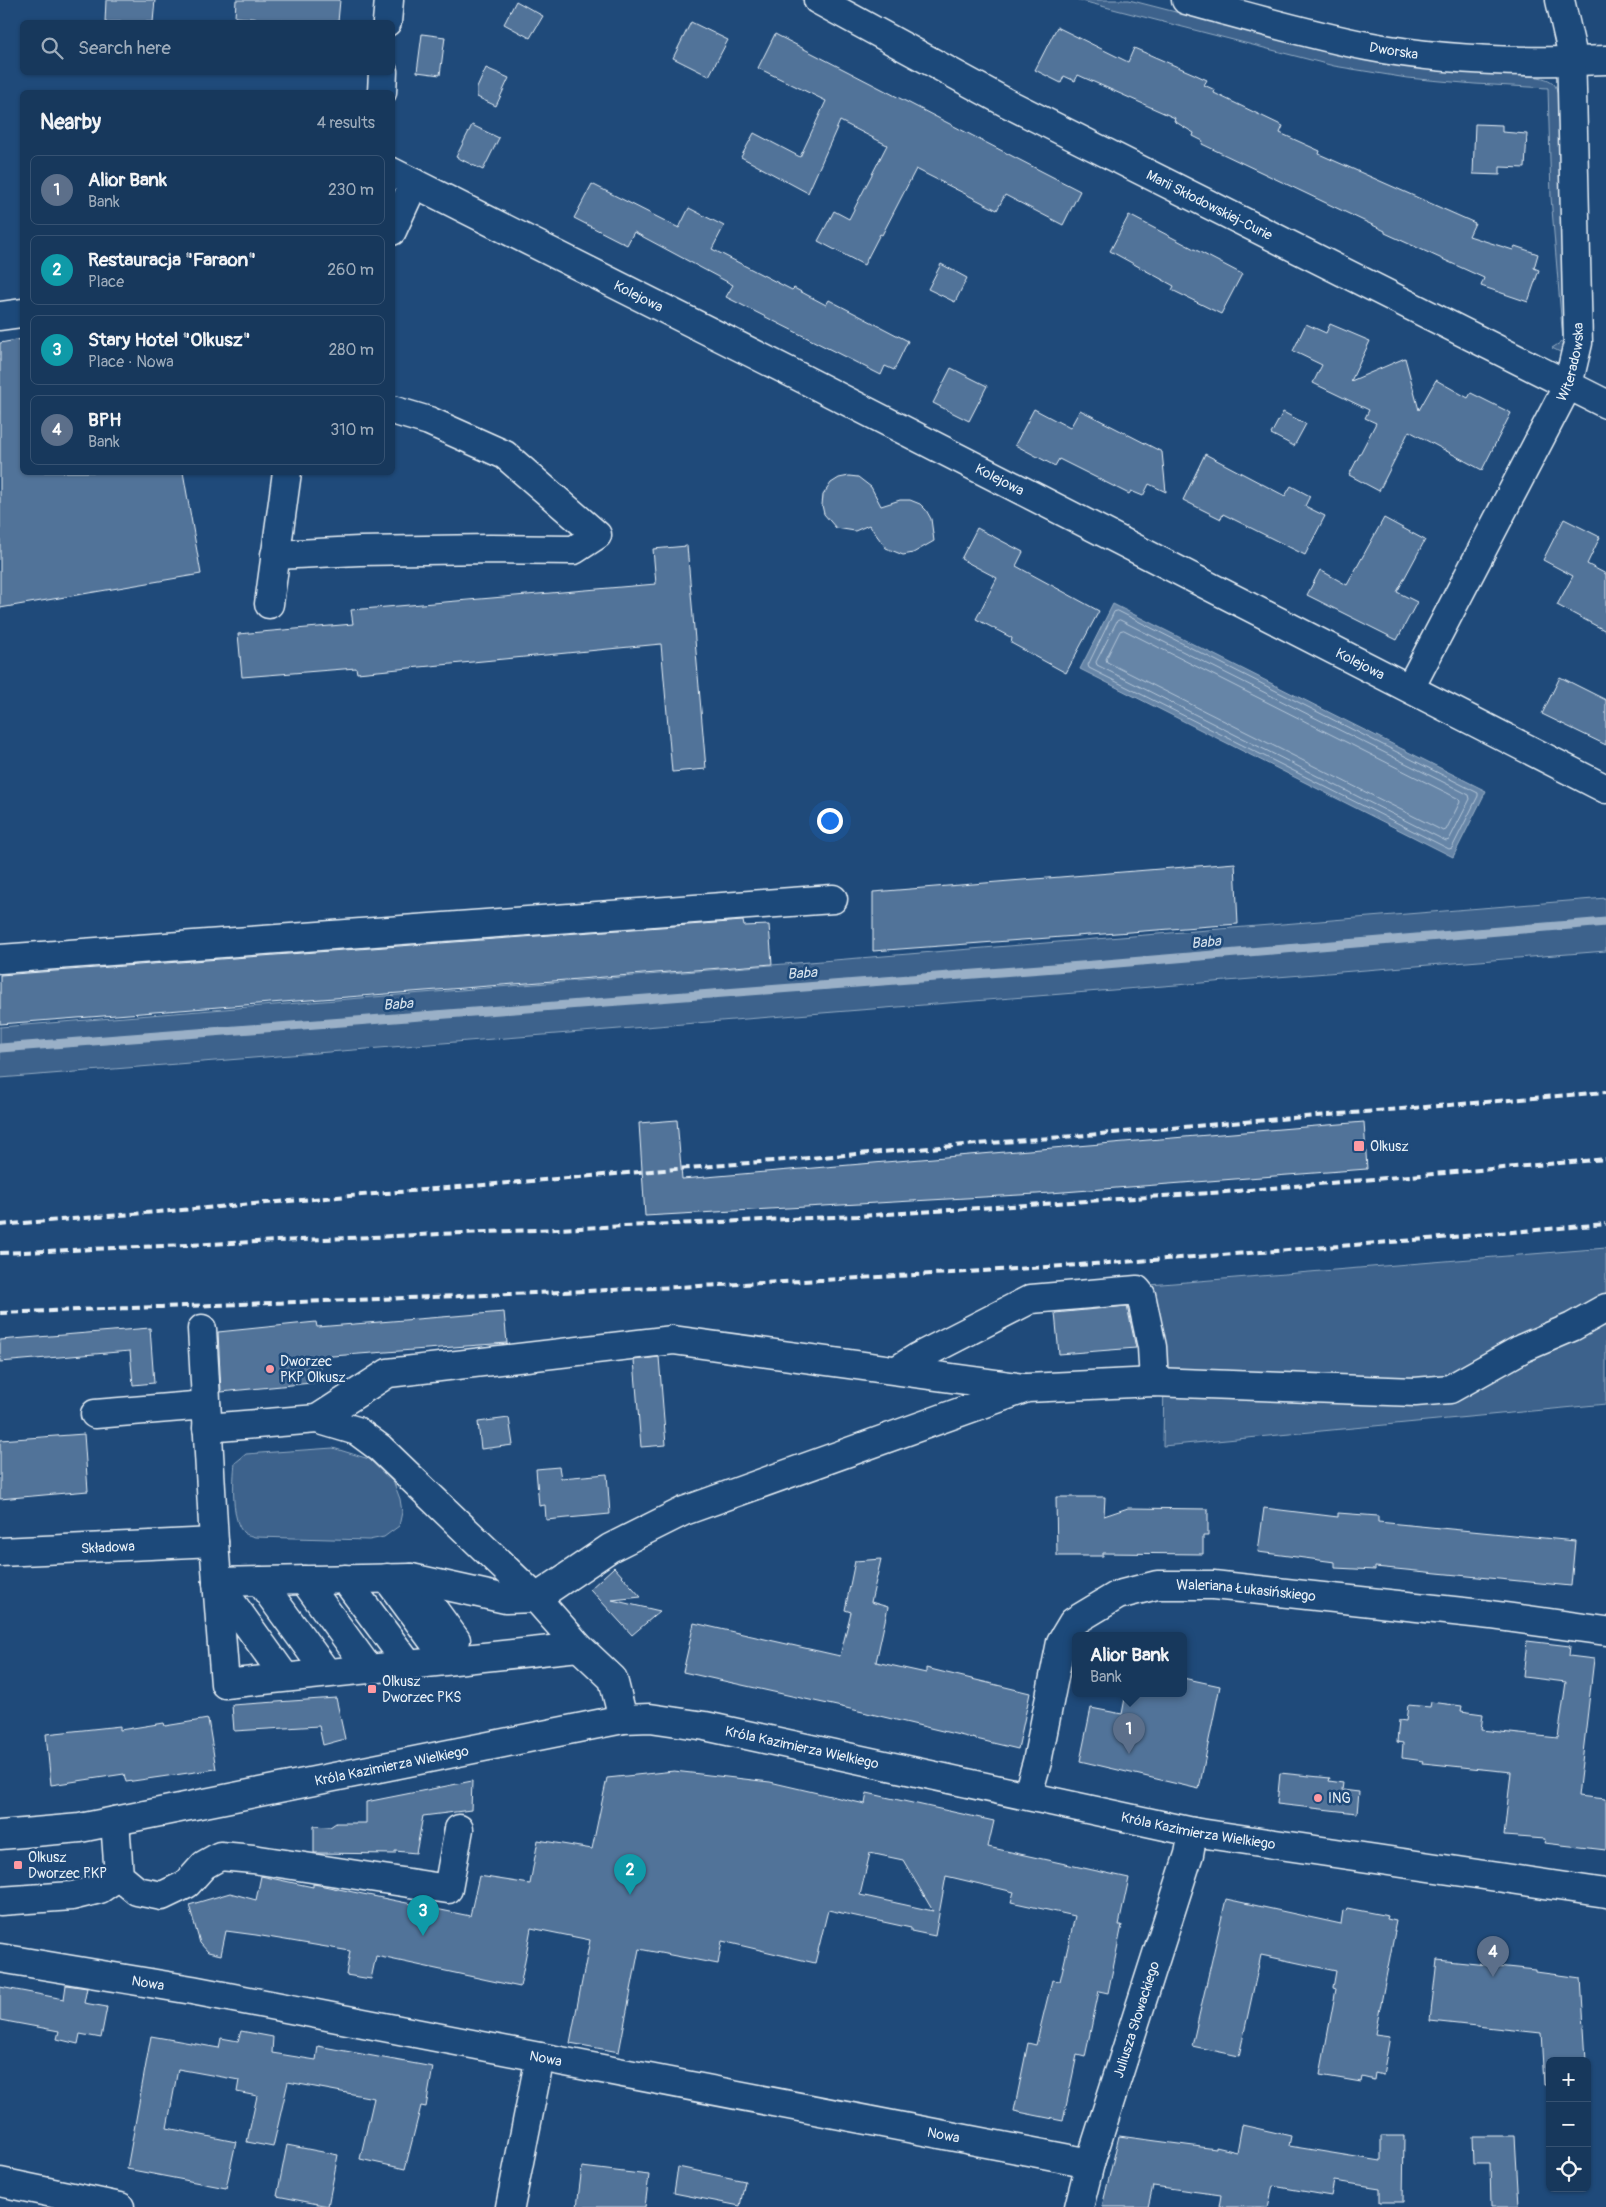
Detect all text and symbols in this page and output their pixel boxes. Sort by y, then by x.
search box [20,20,395,75]
icon: search [38,34,66,62]
text: Search here [78,36,171,60]
street label: Dworska [1368,39,1419,63]
text: Nearby [40,109,101,136]
text: 4 results [317,113,375,133]
street label: Marii Skłodowskiej-Curie [1143,166,1275,244]
text: Alior Bank [88,168,167,192]
text: 1 [54,180,60,200]
text: 230 m [328,180,374,200]
text: Bank [88,192,120,212]
text: Restauracja "Faraon" [88,248,256,272]
text: 2 [53,260,61,280]
text: 260 m [327,260,374,280]
text: Place [88,272,124,292]
street label: Kolejowa [611,277,666,316]
street label: Witeradowska [1553,322,1587,404]
text: Stary Hotel "Olkusz" [88,328,250,352]
text: 3 [53,340,61,360]
text: 280 m [328,340,374,360]
text: Place · Nowa [88,352,174,372]
text: BPH [88,408,121,432]
text: 4 [52,420,62,440]
text: 310 m [330,420,374,440]
text: Bank [88,432,120,452]
street label: Kolejowa [972,460,1027,499]
street label: Kolejowa [1333,644,1388,684]
your location [817,808,843,834]
water label: Baba [1190,932,1223,953]
water label: Baba [787,963,819,984]
water label: Baba [383,994,415,1015]
place label: Olkusz [1370,1138,1409,1155]
marker: Olkusz [1352,1139,1366,1153]
place label: Dworzec PKP Olkusz [280,1353,346,1386]
marker: Dworzec PKP Olkusz [264,1363,276,1375]
street label: Składowa [81,1538,135,1557]
street label: Waleriana Łukasińskiego [1176,1577,1317,1605]
popup [1072,1632,1187,1697]
text: Alior Bank [1090,1643,1169,1667]
text: Bank [1090,1667,1122,1687]
place label: Olkusz Dworzec PKS [382,1673,461,1706]
marker: Olkusz Dworzec PKS [366,1683,378,1695]
pin: 1 [1113,1713,1145,1754]
street label: Króla Kazimierza Wielkiego [724,1723,881,1773]
street label: Króla Kazimierza Wielkiego [313,1742,471,1790]
place label: ING [1328,1790,1351,1807]
marker: ING [1312,1792,1324,1804]
street label: Króla Kazimierza Wielkiego [1119,1809,1277,1853]
place label: Olkusz Dworzec PKP [28,1849,107,1882]
pin: 2 [614,1854,646,1895]
marker: Olkusz Dworzec PKP [12,1859,24,1871]
pin: 3 [407,1895,439,1936]
pin: 4 [1477,1936,1509,1977]
street label: Juliusza Słowackiego [1110,1959,1163,2080]
street label: Nowa [130,1972,165,1994]
street label: Nowa [528,2047,563,2070]
map controls [1546,2057,1591,2192]
button: + [1546,2057,1591,2102]
button: − [1546,2102,1591,2147]
street label: Nowa [926,2124,961,2147]
button: locate [1546,2147,1591,2192]

